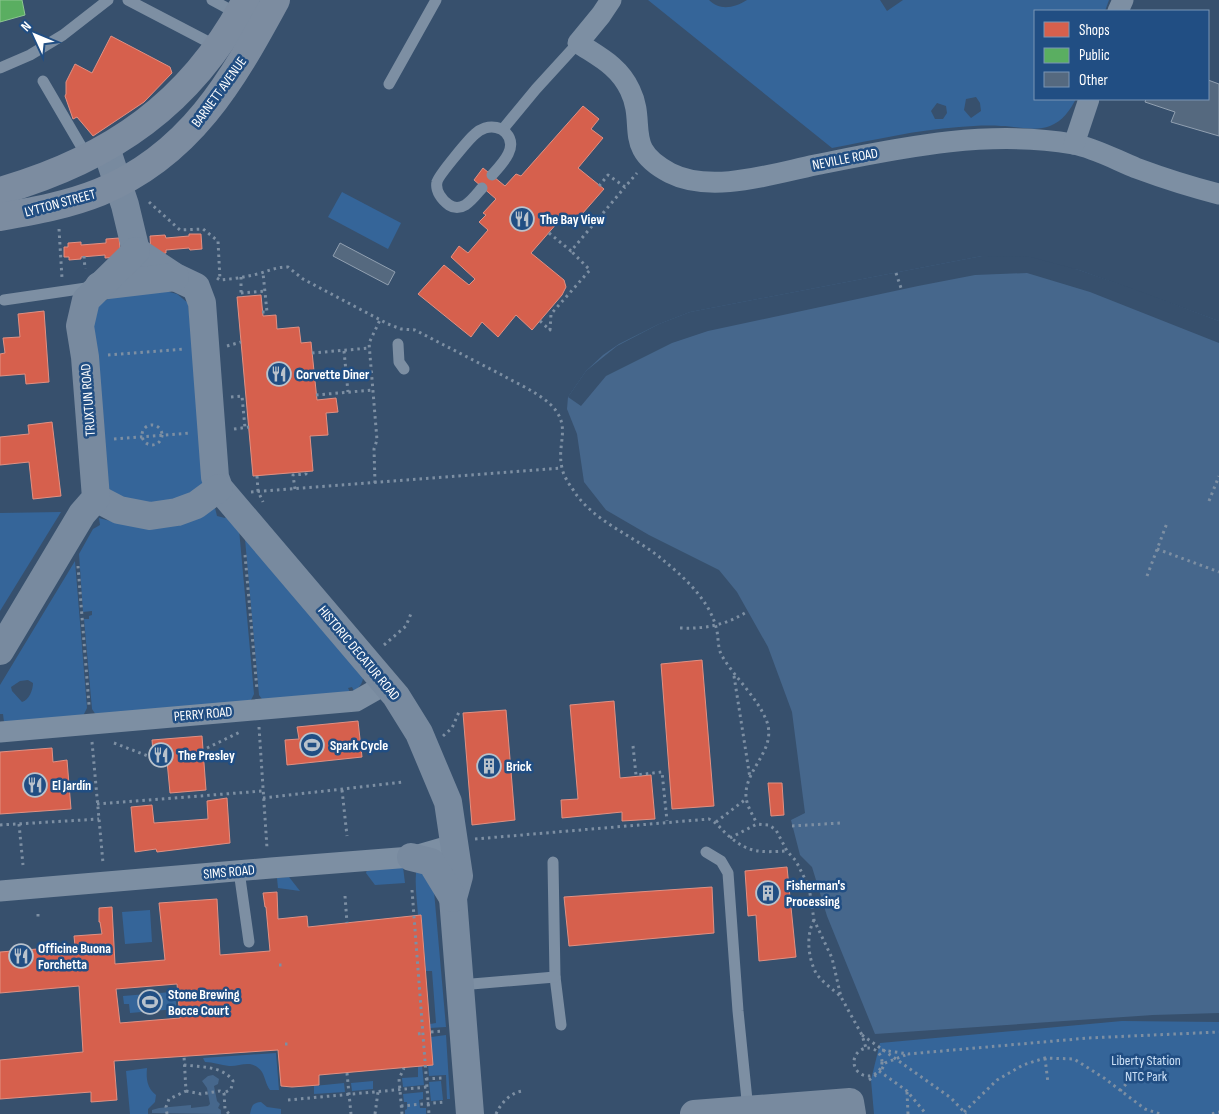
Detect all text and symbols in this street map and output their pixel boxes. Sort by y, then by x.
north arrow [10,10,60,60]
legend [1034,10,1209,100]
text: N [17,18,35,35]
text: Shops [1079,21,1110,40]
text: Public [1079,46,1110,65]
street label: BARNETT AVENUE [188,53,250,130]
text: Other [1079,71,1108,90]
street label: NEVILLE ROAD [811,144,879,174]
street label: LYTTON STREET [23,185,98,221]
restaurant icon: The Bay View [509,206,535,232]
place label: The Bay View [540,211,605,228]
restaurant icon: Corvette Diner [266,361,292,387]
street label: TRUXTUN ROAD [77,363,99,437]
place label: Corvette Diner [296,366,370,383]
street label: HISTORIC DECATUR ROAD [314,602,404,704]
street label: PERRY ROAD [173,703,233,725]
sports icon: Spark Cycle [299,732,325,758]
place label: Spark Cycle [330,737,388,754]
restaurant icon: The Presley [148,742,174,768]
place label: The Presley [178,747,235,764]
building icon: Brick [476,753,502,779]
place label: Brick [506,758,532,775]
restaurant icon: El Jardín [22,772,48,798]
place label: El Jardín [52,777,91,794]
street label: SIMS ROAD [203,861,255,883]
place label: Fisherman's Processing [786,877,845,910]
building icon: Fisherman's Processing [755,880,781,906]
place label: Officine Buona Forchetta [38,940,111,973]
restaurant icon: Officine Buona Forchetta [8,943,34,969]
place label: Stone Brewing Bocce Court [168,986,240,1019]
sports icon: Stone Brewing Bocce Court [137,989,163,1015]
park label: Liberty Station NTC Park [1111,1052,1181,1085]

